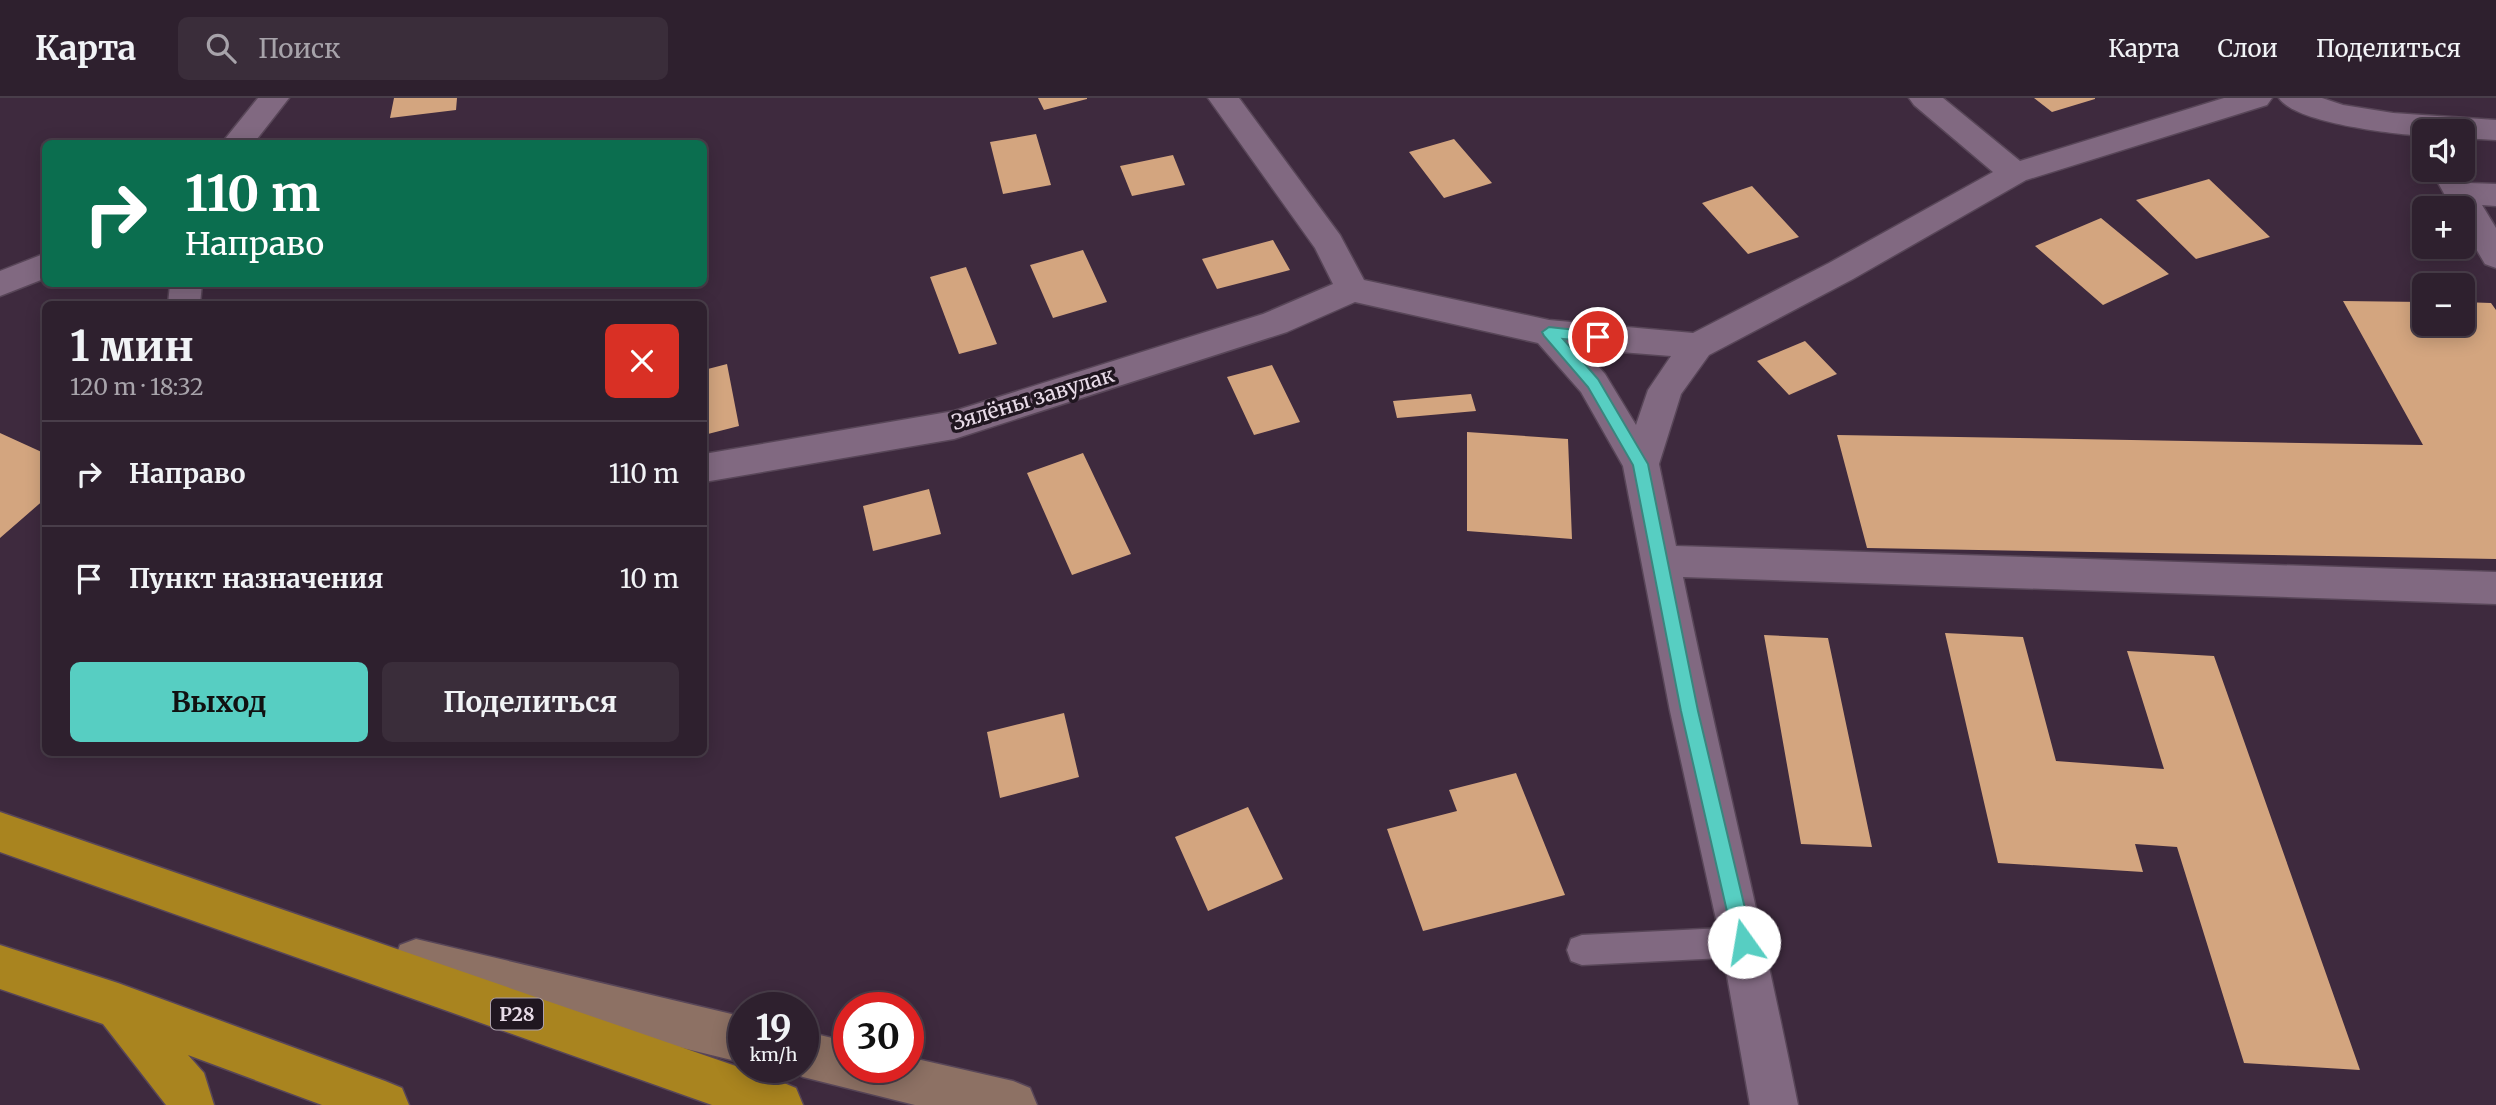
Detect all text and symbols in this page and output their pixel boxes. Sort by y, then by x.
search box [178,17,668,80]
text: Карта [35,28,136,69]
icon: search [202,29,240,67]
text: Поиск [258,32,341,65]
text: Карта [2108,33,2180,64]
text: Слои [2218,33,2278,64]
text: Поделиться [2316,33,2461,64]
map controls [2412,119,2475,336]
button: sound [2412,119,2475,182]
text: 110 m [185,163,320,224]
icon: right [70,168,161,259]
button: + [2412,196,2475,259]
text: Направо [185,224,324,264]
button: − [2412,273,2475,336]
pin [1568,307,1628,367]
icon: arrive [1579,318,1617,356]
text: 1 мин [70,320,194,372]
button: close [605,324,679,398]
street label: Зялёны завулак [948,361,1117,436]
text: 120 m · 18:32 [70,372,204,401]
icon: right [70,455,108,493]
text: Направо [129,457,246,490]
text: 110 m [609,457,679,490]
icon: arrive [70,560,108,598]
text: Пункт назначения [129,562,383,595]
text: 10 m [620,562,679,595]
button: Выход [70,662,368,742]
button: Поделиться [382,662,679,742]
position arrow [1707,905,1781,979]
speed limit sign: 30 [833,992,924,1083]
road number: Р28 [491,998,543,1030]
text: 19 [755,1006,792,1050]
text: km/h [750,1043,797,1066]

